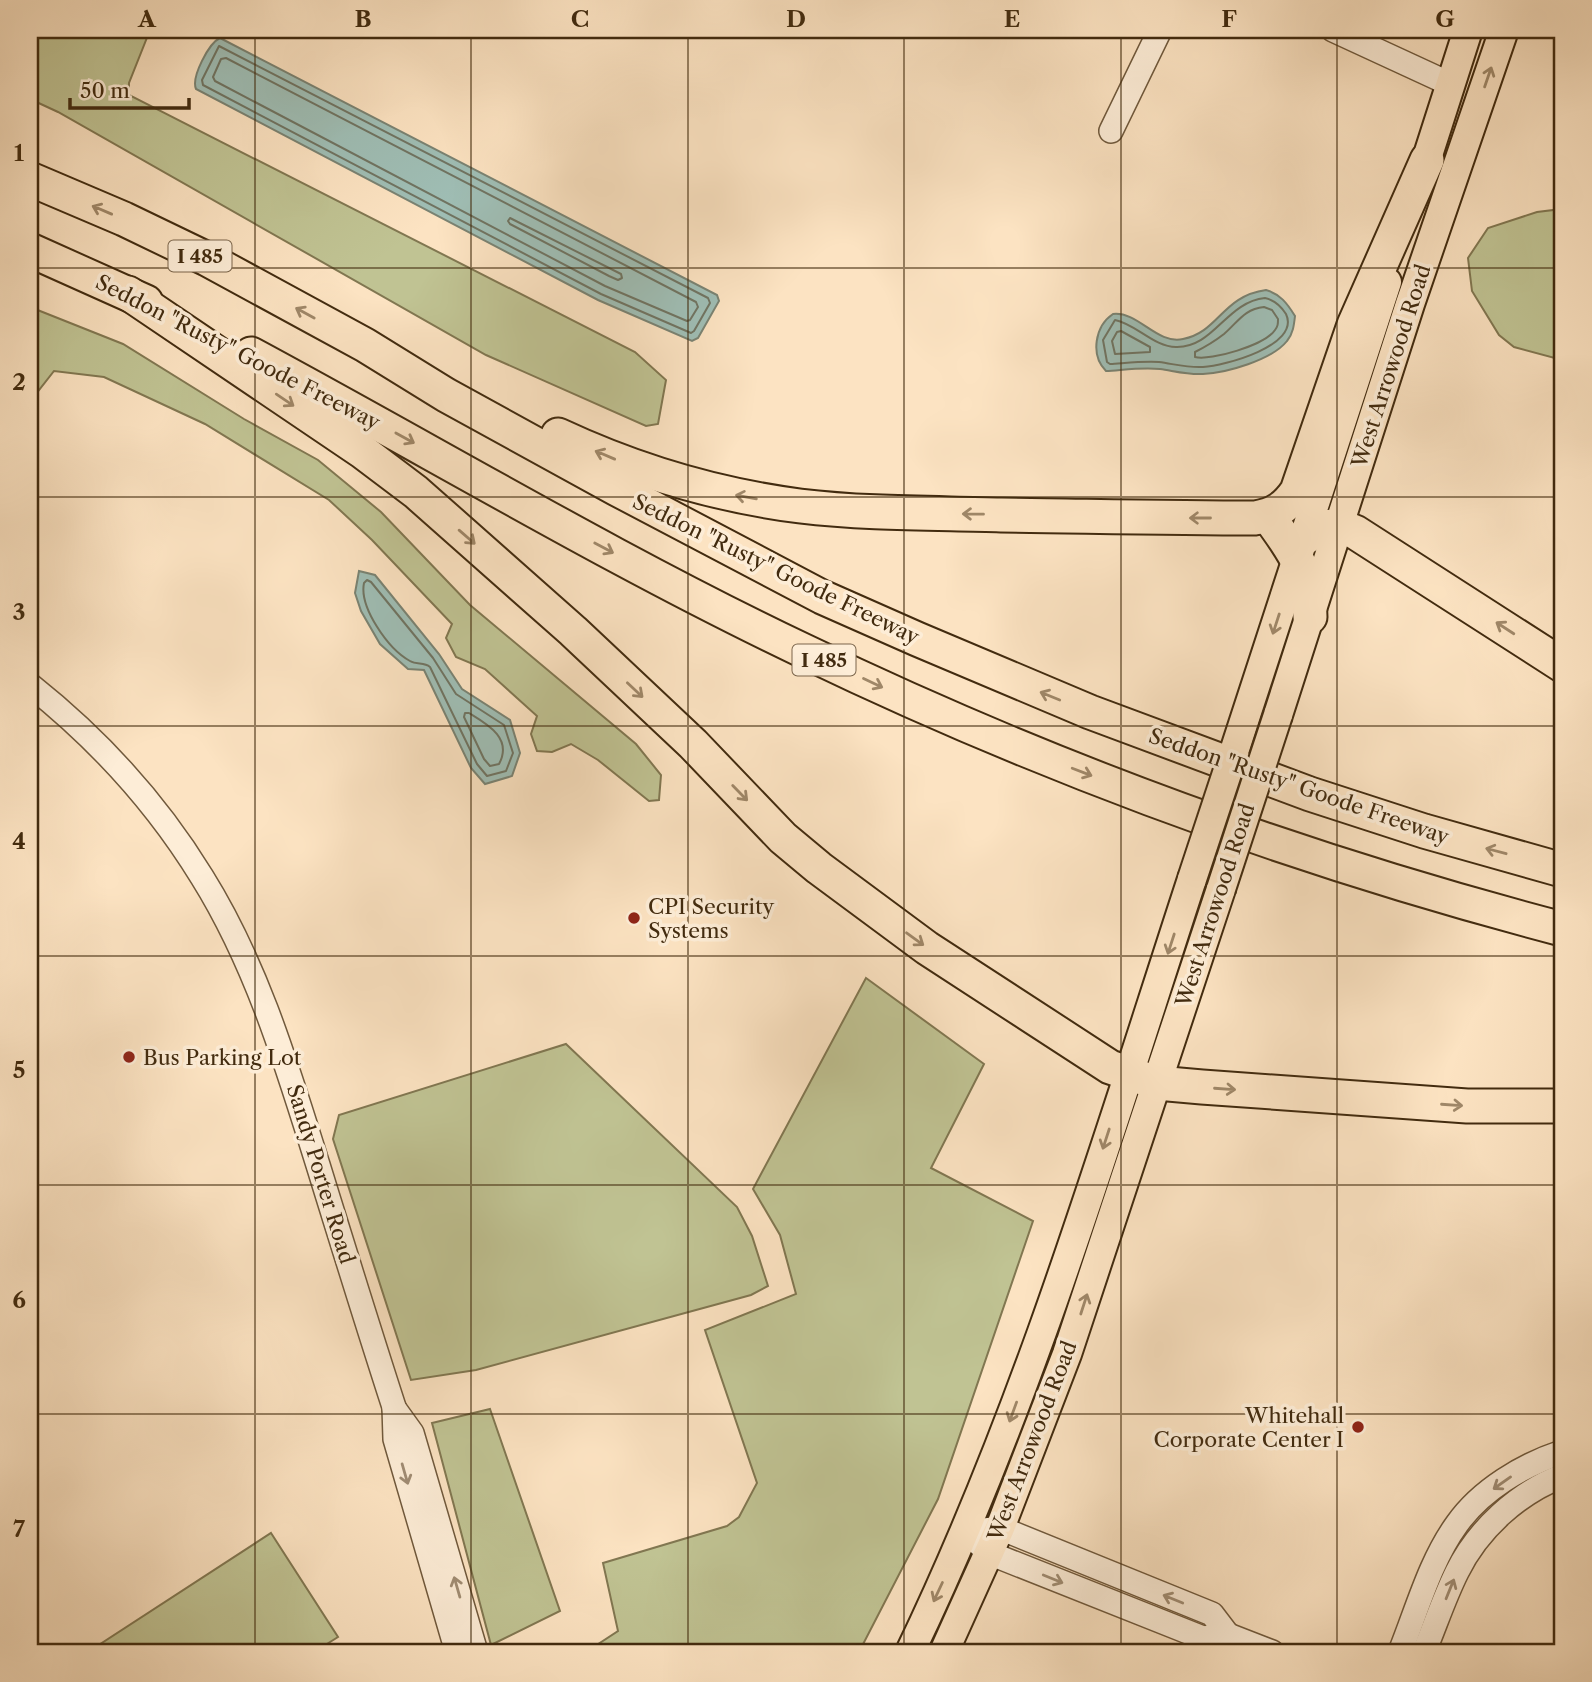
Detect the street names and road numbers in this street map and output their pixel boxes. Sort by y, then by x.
road number: I 485 [168,240,232,272]
street label: West Arrowood Road [1346,261,1436,472]
street label: Seddon "Rusty" Goode Freeway [92,269,385,435]
street label: Seddon "Rusty" Goode Freeway [629,489,924,650]
road number: I 485 [792,645,856,676]
street label: Seddon "Rusty" Goode Freeway [1146,723,1453,849]
street label: West Arrowood Road [1170,800,1260,1011]
street label: Sandy Porter Road [282,1081,360,1267]
street label: West Arrowood Road [982,1337,1082,1546]

